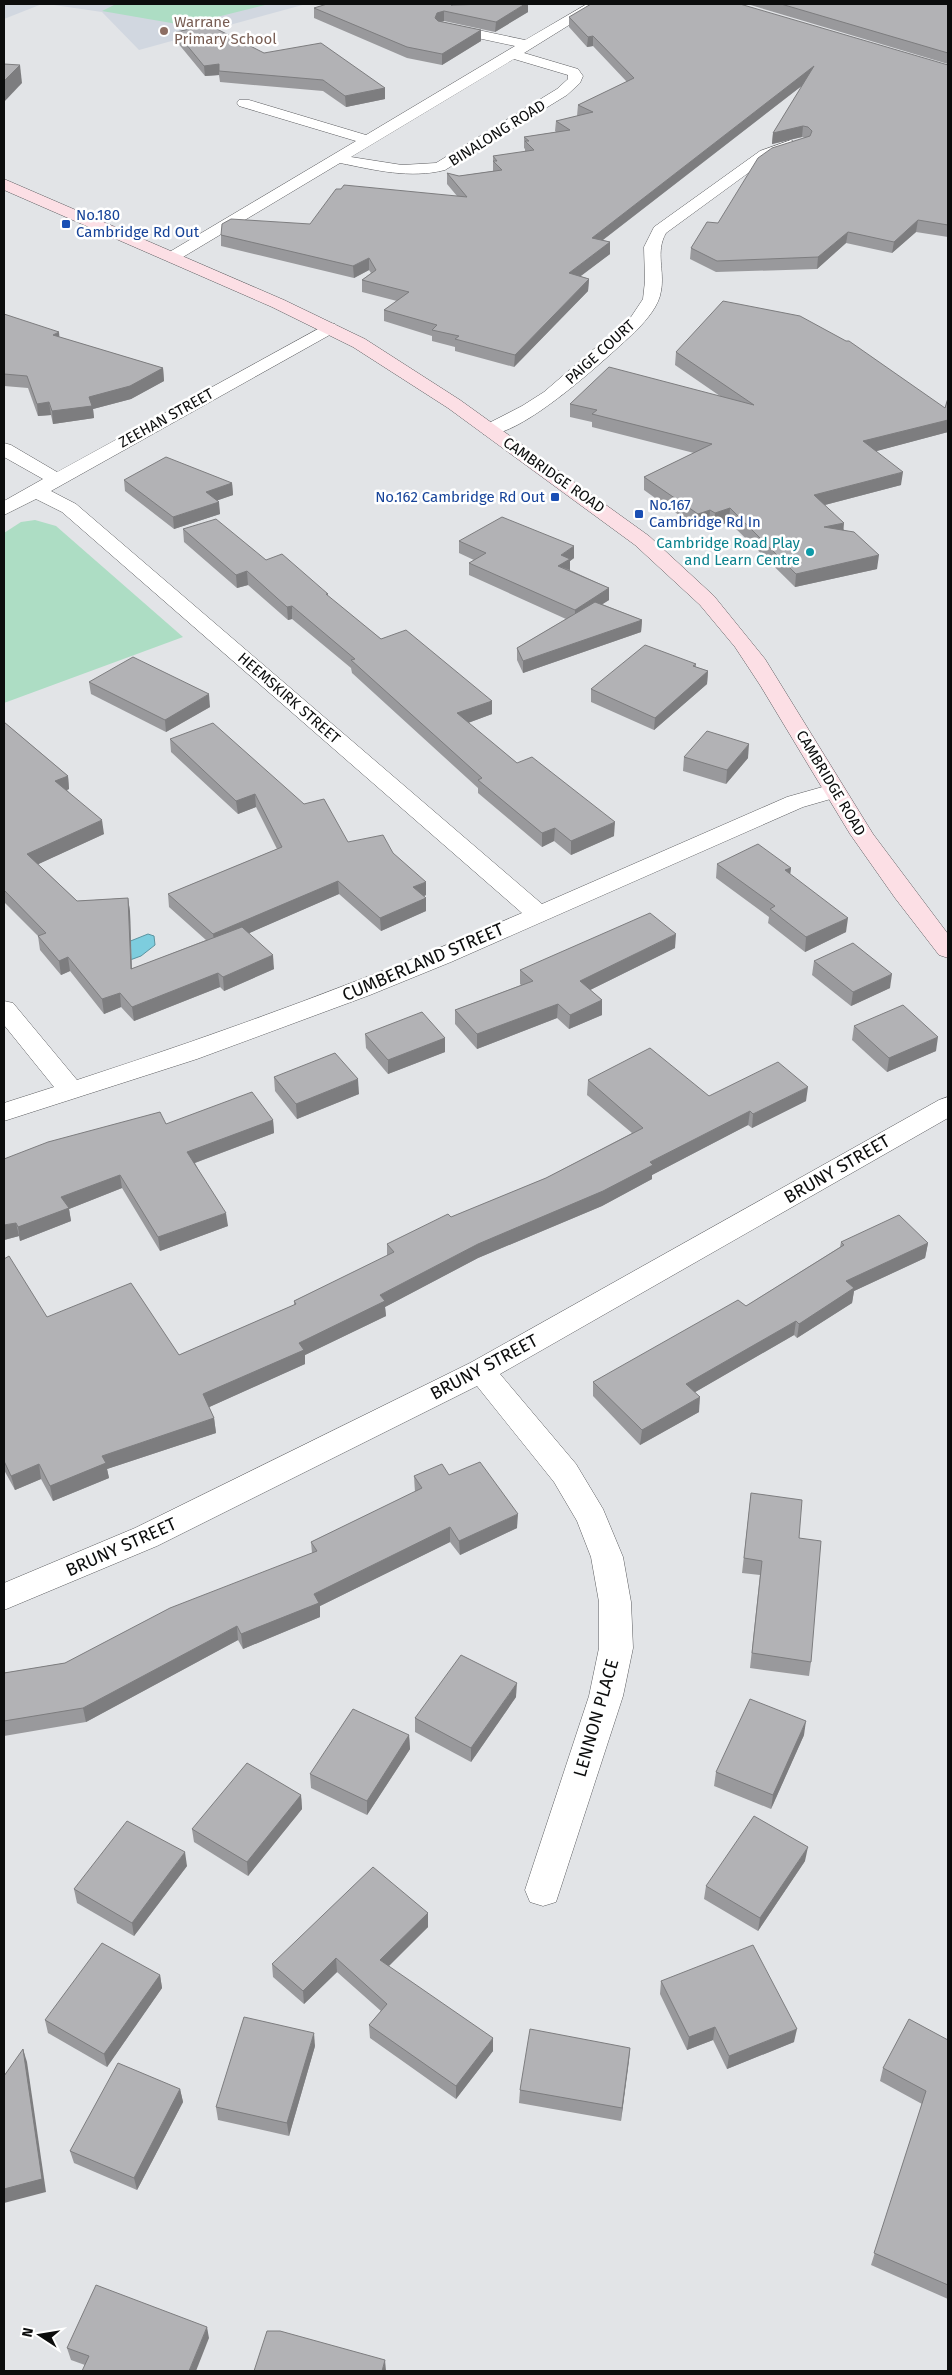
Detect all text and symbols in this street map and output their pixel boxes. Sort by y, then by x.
place label: Warrane Primary School [174,13,277,48]
marker: Warrane Primary School [158,25,170,37]
street label: BINALONG ROAD [445,96,549,170]
place label: No.180 Cambridge Rd Out [76,206,200,241]
marker: No.180 Cambridge Rd Out [60,218,72,230]
street label: PAIGE COURT [562,316,639,388]
street label: ZEEHAN STREET [116,384,217,451]
street label: CAMBRIDGE ROAD [500,433,608,517]
place label: No.162 Cambridge Rd Out [375,488,546,506]
marker: No.162 Cambridge Rd Out [549,491,561,503]
place label: No.167 Cambridge Rd In [649,496,761,531]
marker: No.167 Cambridge Rd In [633,508,645,520]
place label: Cambridge Road Play and Learn Centre [656,534,801,569]
marker: Cambridge Road Play and Learn Centre [804,546,816,558]
street label: HEEMSKIRK STREET [234,649,344,747]
street label: CAMBRIDGE ROAD [792,727,870,839]
street label: CUMBERLAND STREET [339,918,508,1006]
street label: BRUNY STREET [780,1129,895,1208]
street label: BRUNY STREET [426,1329,542,1405]
street label: BRUNY STREET [62,1513,180,1581]
street label: LENNON PLACE [569,1656,623,1780]
north arrow [15,2310,65,2360]
text: N [18,2326,37,2339]

